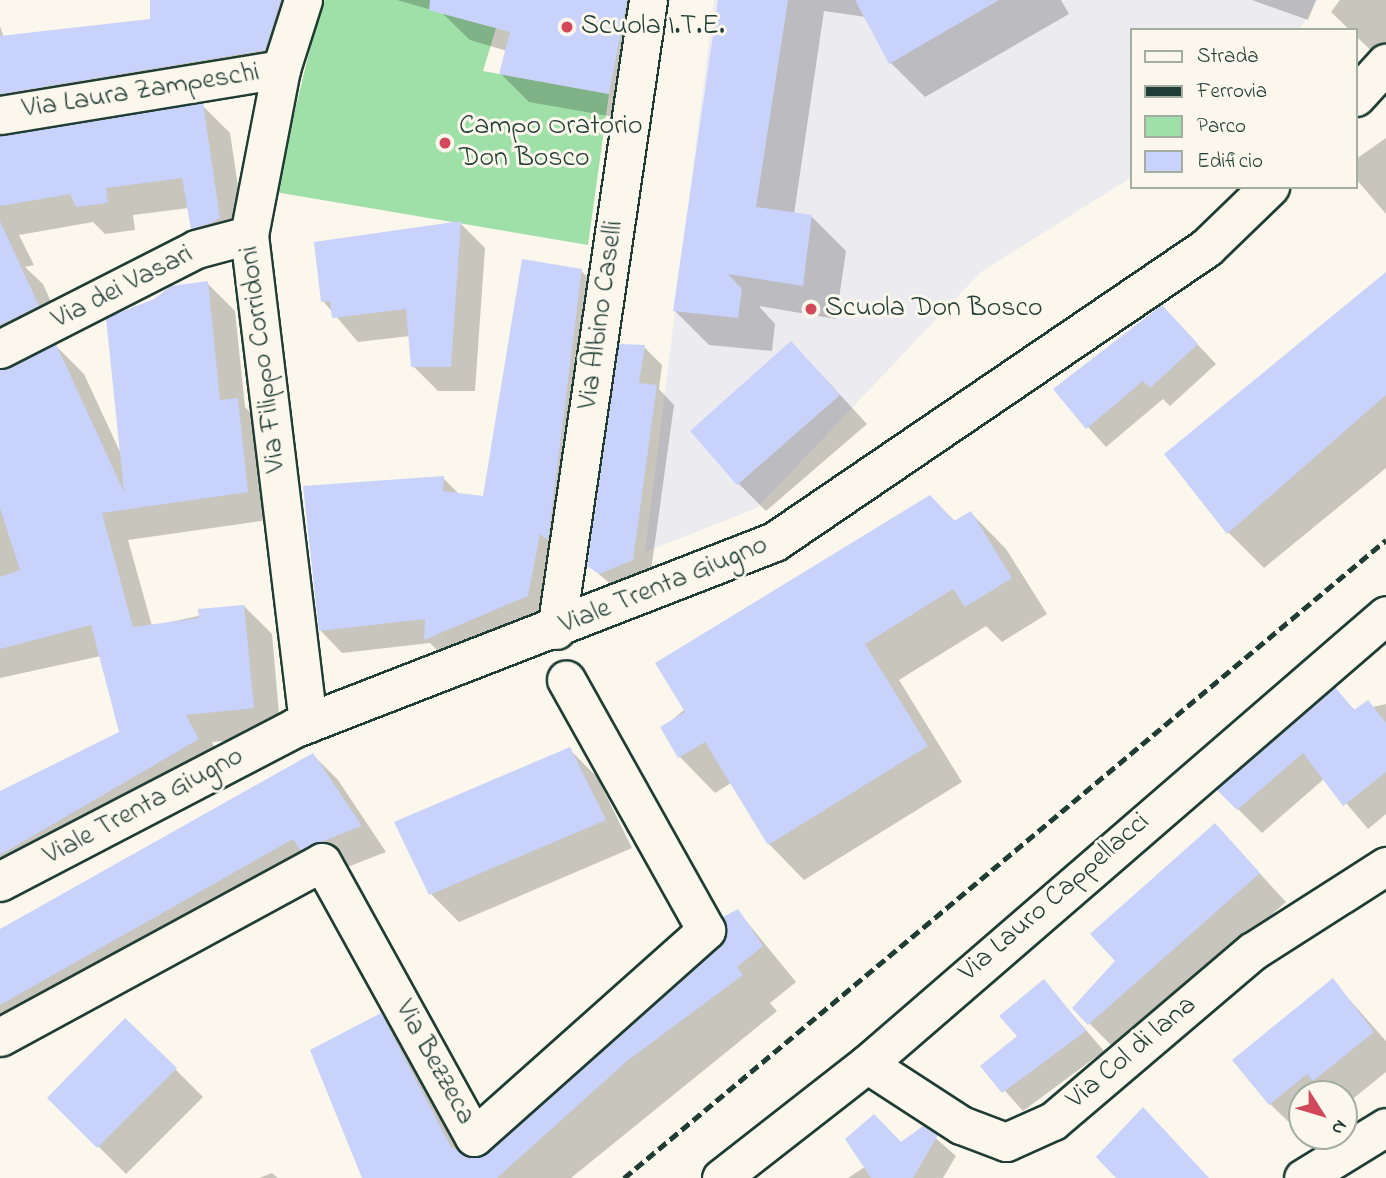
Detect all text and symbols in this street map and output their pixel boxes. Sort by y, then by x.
place label: Scuola I.T.E. [581,10,725,44]
marker: Scuola I.T.E. [559,19,575,35]
legend [1130,28,1358,189]
text: Strada [1197,42,1259,72]
street label: Via Laura Zampeschi [20,57,262,127]
text: Ferrovia [1197,77,1267,107]
place label: Campo Oratorio Don Bosco [459,110,642,176]
text: Parco [1197,112,1246,142]
marker: Campo Oratorio Don Bosco [437,135,453,151]
text: Edificio [1197,147,1263,177]
street label: Via Albino Caselli [572,218,632,412]
street label: Via dei Vasari [47,238,199,338]
street label: Via Filippo Corridoni [233,244,295,474]
place label: Scuola Don Bosco [825,292,1042,326]
marker: Scuola Don Bosco [803,301,819,317]
street label: Viale Trenta Giugno [555,529,773,643]
street label: Viale Trenta Giugno [39,740,249,874]
street label: Via Lauro Cappellacci [953,806,1157,990]
street label: Via Col di lana [1060,989,1204,1117]
street label: Via Bezzeca [386,995,482,1131]
north arrow [1288,1080,1358,1150]
text: N [1324,1113,1353,1140]

